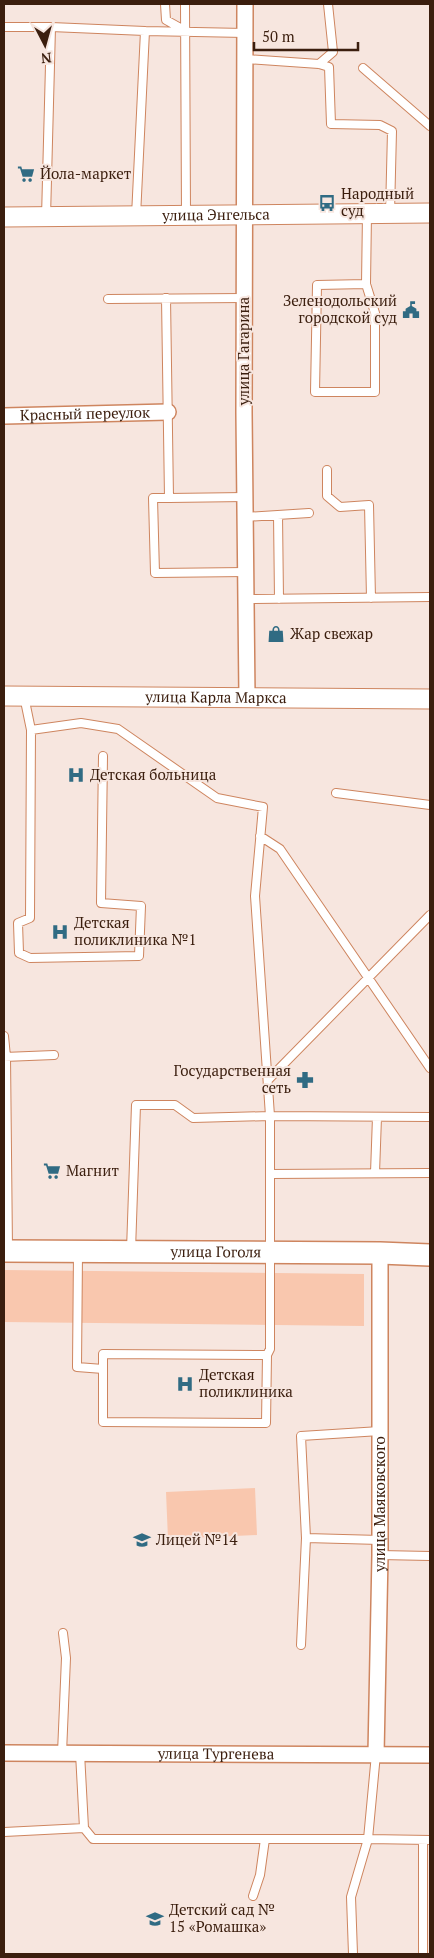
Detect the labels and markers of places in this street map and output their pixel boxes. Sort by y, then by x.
place label: Йола-маркет [40,163,132,183]
supermarket icon: Йола-маркет [16,164,36,184]
place label: Народный суд [341,183,414,220]
bus stop icon: Народный суд [317,193,337,213]
place label: Зеленодольский городской суд [283,290,397,327]
public building icon: Зеленодольский городской суд [401,300,421,320]
place label: Жар свежар [290,623,373,643]
shop icon: Жар свежар [266,624,286,644]
place label: Детская больница [90,764,217,784]
hospital icon: Детская больница [66,765,86,785]
place label: Детская поликлиника №1 [74,912,196,949]
hospital icon: Детская поликлиника №1 [50,922,70,942]
place label: Государственная сеть [173,1060,291,1097]
pharmacy icon: Государственная сеть [295,1070,315,1090]
place label: Магнит [66,1160,119,1180]
supermarket icon: Магнит [42,1161,62,1181]
place label: Детская поликлиника [199,1364,293,1401]
hospital icon: Детская поликлиника [175,1374,195,1394]
place label: Лицей №14 [155,1529,237,1549]
school or university icon: Лицей №14 [132,1530,152,1550]
place label: Детский сад № 15 «Ромашка» [169,1899,275,1936]
school or university icon: Детский сад № 15 «Ромашка» [145,1909,165,1929]

